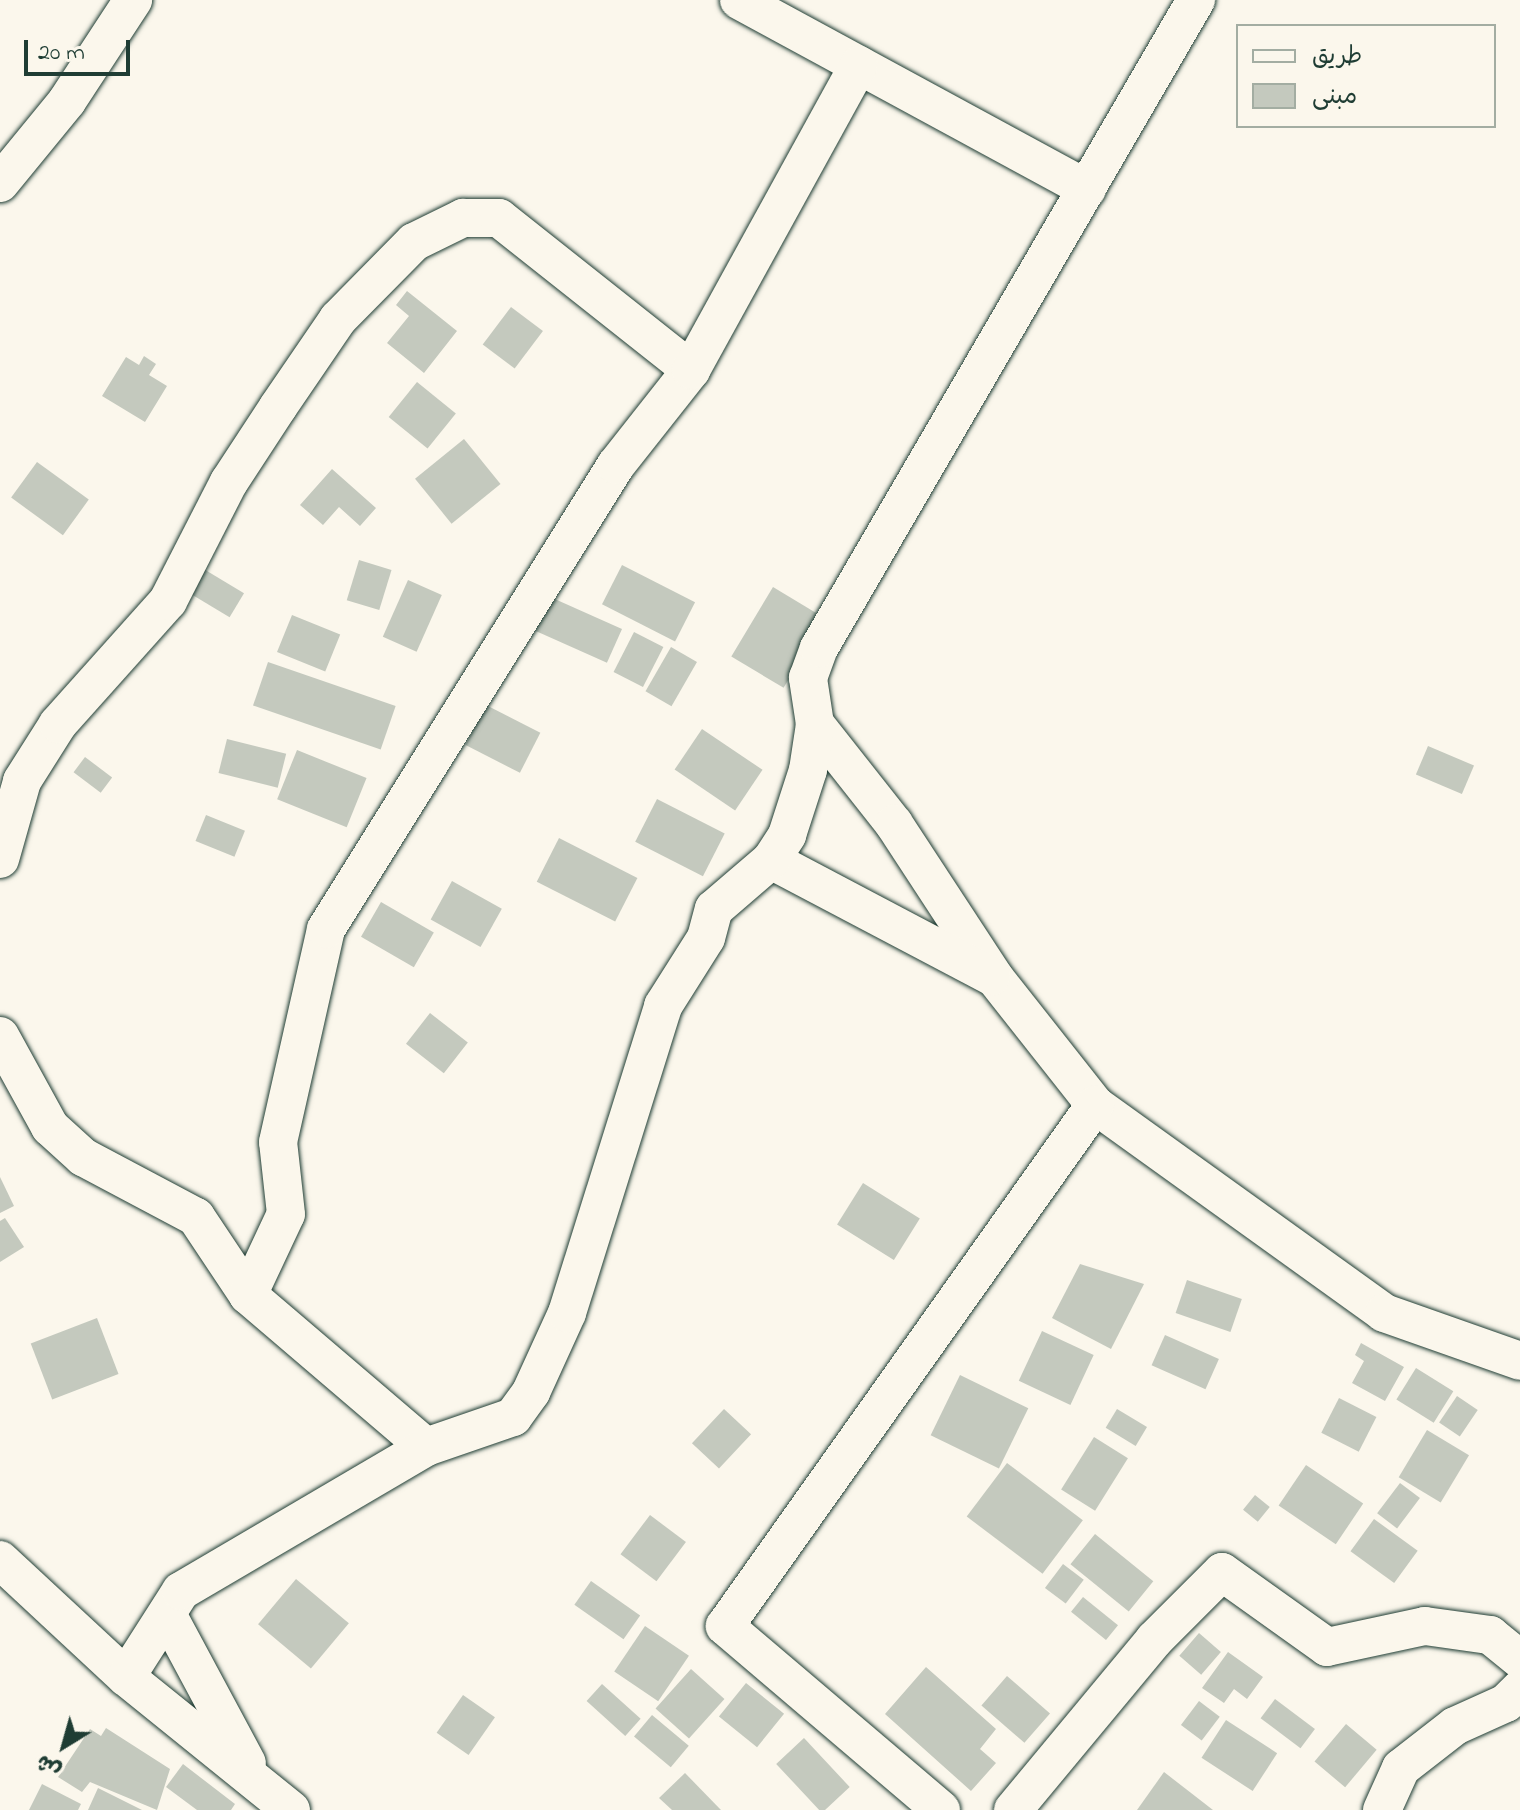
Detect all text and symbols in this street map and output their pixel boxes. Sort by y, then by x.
scale bar [28,24,134,74]
legend [1236,24,1496,128]
text: 20 m [38,36,85,71]
text: طريق [1312,40,1362,75]
text: مبنى [1312,80,1357,115]
north arrow [24,1706,104,1786]
text: ش [30,1745,69,1785]

